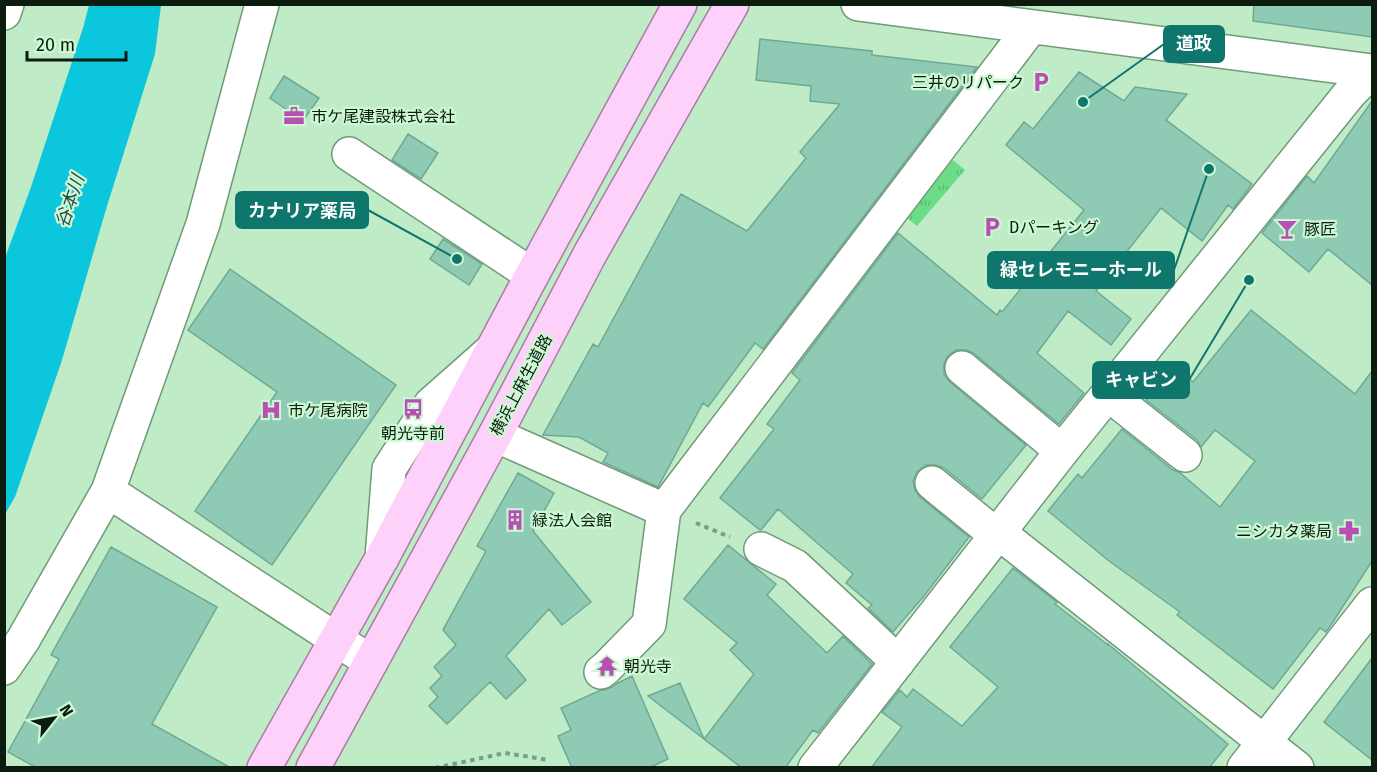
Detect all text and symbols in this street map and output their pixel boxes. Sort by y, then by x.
scale bar [27,24,126,62]
callout: 道政 [1164,26,1224,62]
text: 道政 [1176,33,1212,55]
text: 20 m [36,34,75,56]
parking icon: 三井のリパーク [1029,70,1053,94]
place label: 三井のリパーク [912,73,1024,92]
office icon: 市ケ尾建設株式会社 [282,104,306,128]
place label: 市ケ尾建設株式会社 [311,107,455,126]
water label: 谷本川 [51,170,90,230]
callout: カナリア薬局 [236,192,368,228]
text: カナリア薬局 [248,200,356,222]
parking icon: Dパーキング [980,215,1004,239]
bar icon: 豚匠 [1275,217,1299,241]
place label: Dパーキング [1009,218,1099,237]
place label: 豚匠 [1304,220,1336,239]
callout: 緑セレモニーホール [988,252,1174,288]
text: 緑セレモニーホール [1000,259,1162,281]
street label: 横浜上麻生道路 [486,331,556,439]
callout: キャビン [1093,362,1189,398]
text: キャビン [1105,369,1177,391]
bus stop icon: 朝光寺前 [401,397,425,421]
hospital icon: 市ケ尾病院 [259,398,283,422]
place label: 市ケ尾病院 [288,401,368,420]
place label: 朝光寺前 [381,424,445,443]
building icon: 緑法人会館 [503,508,527,532]
place label: 緑法人会館 [532,511,612,530]
pharmacy icon: ニシカタ薬局 [1337,519,1361,543]
place label: ニシカタ薬局 [1236,522,1332,541]
temple icon: 朝光寺 [595,654,619,678]
place label: 朝光寺 [624,657,672,676]
north arrow [24,688,84,748]
text: N [56,701,77,720]

